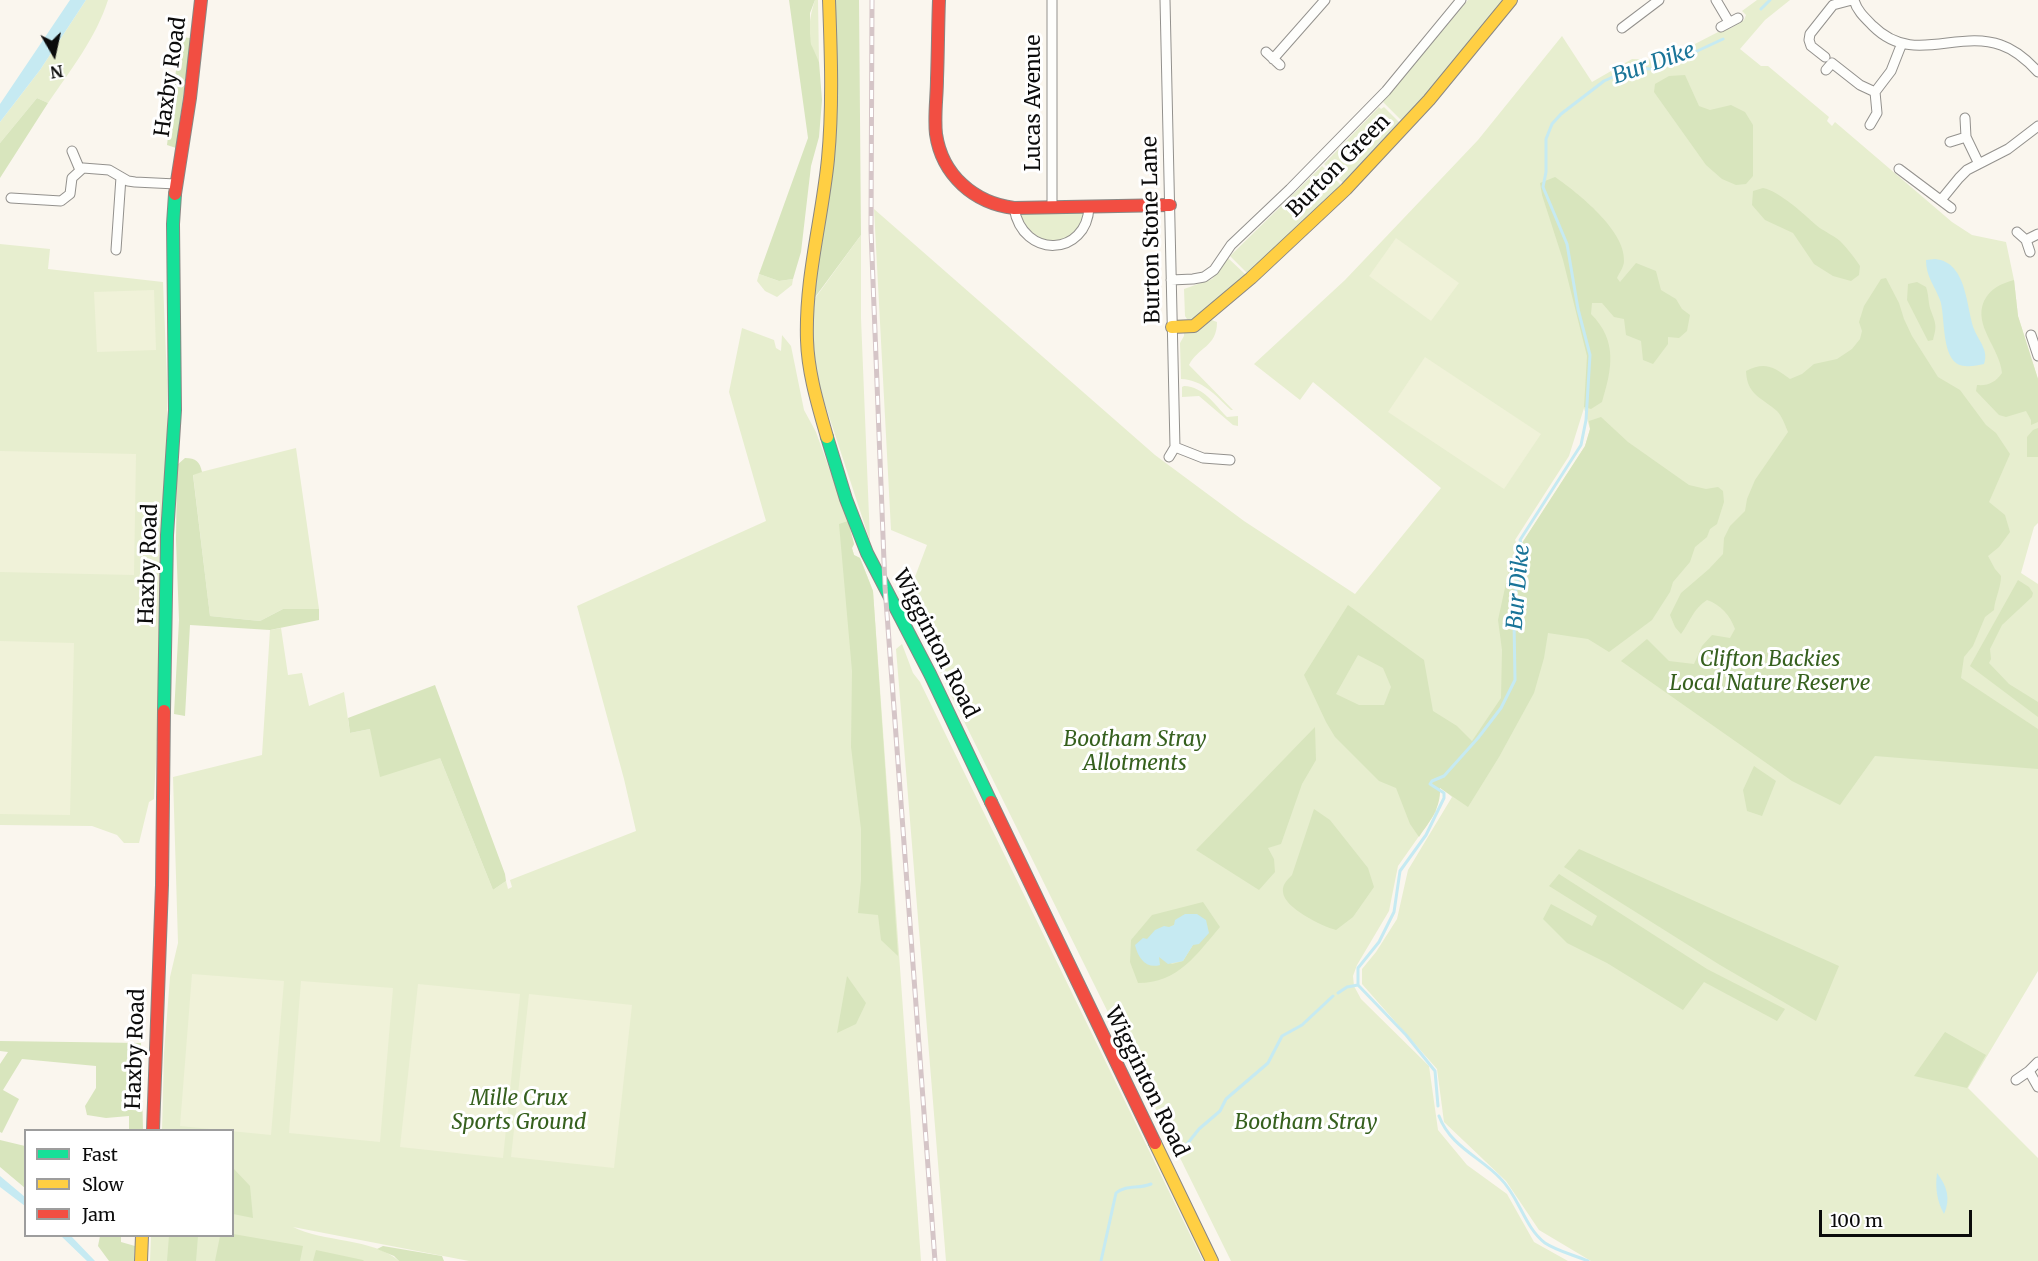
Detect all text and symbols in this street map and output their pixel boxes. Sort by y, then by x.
street label: Haxby Road [150,15,192,139]
north arrow [24,24,84,84]
street label: Lucas Avenue [1021,35,1047,171]
water label: Bur Dike [1609,38,1699,90]
text: N [49,61,65,83]
street label: Burton Green [1282,109,1396,223]
street label: Burton Stone Lane [1138,136,1166,324]
street label: Haxby Road [134,503,164,625]
water label: Bur Dike [1502,543,1536,631]
street label: Wigginton Road [887,566,983,722]
park label: Clifton Backies Local Nature Reserve [1670,647,1870,697]
park label: Bootham Stray Allotments [1064,727,1206,777]
street label: Haxby Road [121,988,151,1110]
street label: Wigginton Road [1099,1003,1193,1161]
park label: Mille Crux Sports Ground [452,1086,586,1136]
park label: Bootham Stray [1235,1110,1377,1136]
legend [24,1129,234,1237]
text: Fast [82,1143,118,1166]
text: Slow [82,1173,124,1196]
scale bar [1822,1198,1975,1236]
text: Jam [82,1203,116,1226]
text: 100 m [1830,1209,1883,1232]

